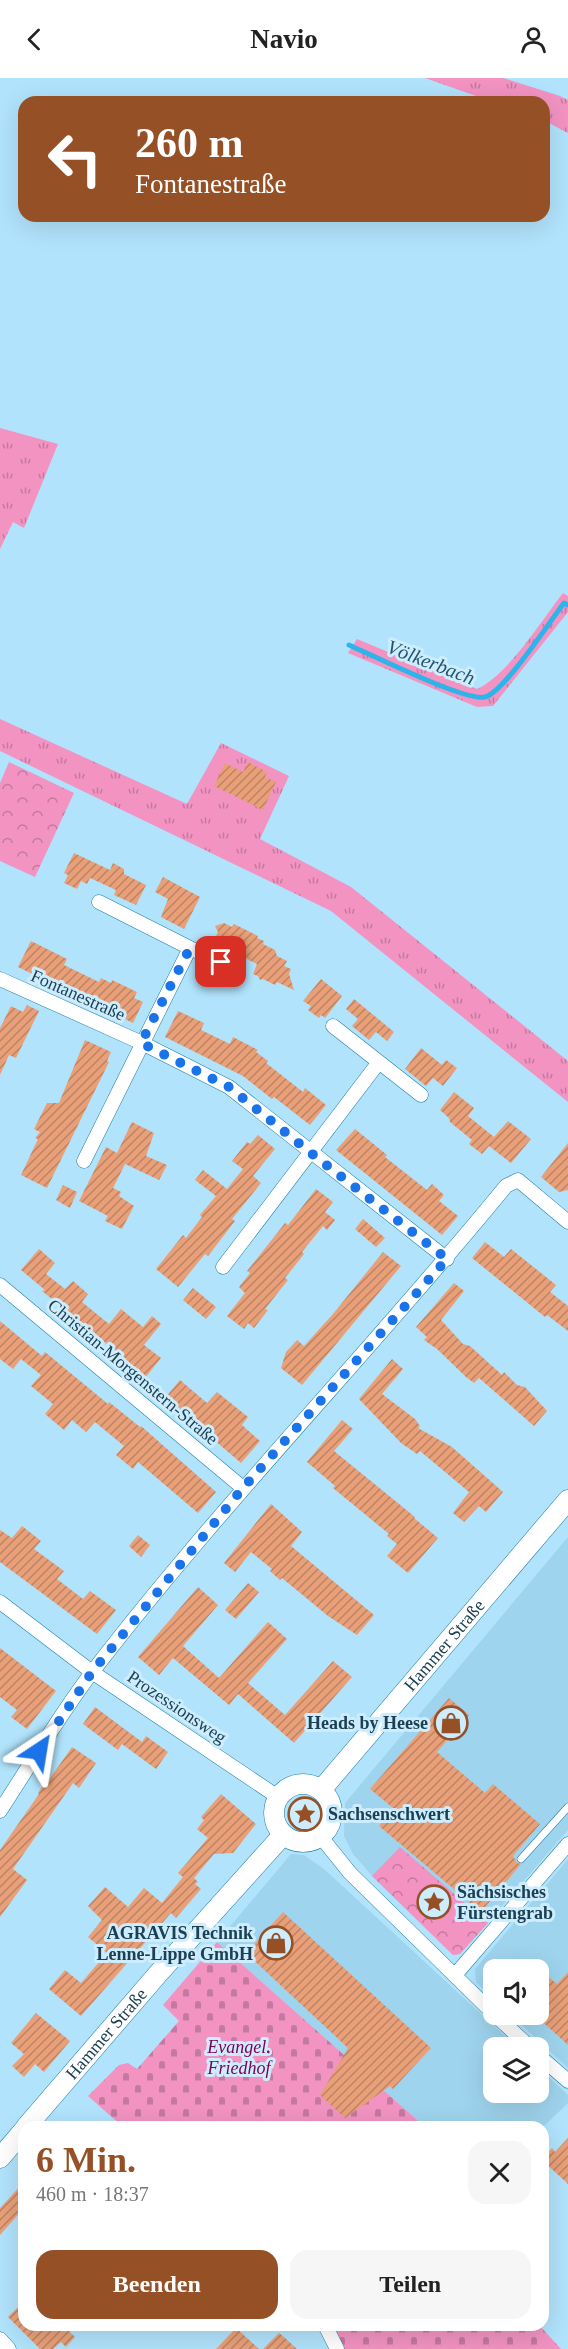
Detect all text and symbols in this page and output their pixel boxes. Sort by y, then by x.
icon: back [18,23,51,56]
icon: person [517,23,550,56]
text: Navio [250,24,318,54]
icon: left [36,120,114,198]
text: 260 m [135,120,244,166]
text: Fontanestraße [135,169,286,199]
water label: Völkerbach [384,635,478,689]
pin [195,936,246,987]
icon: arrive [204,945,237,978]
street label: Fontanestraße [28,965,128,1025]
street label: Christian-Morgenstern-Straße [44,1295,222,1449]
street label: Hammer Straße [400,1596,489,1695]
street label: Prozessionsweg [124,1667,230,1747]
shop icon: Heads by Heese [433,1705,469,1741]
place label: Heads by Heese [307,1713,428,1733]
position arrow [7,1719,71,1783]
place icon: Sachsenschwert [287,1796,323,1832]
place label: Sachsenschwert [328,1804,450,1824]
place label: Sächsisches Fürstengrab [457,1882,553,1923]
place icon: Sächsisches Fürstengrab [416,1884,452,1920]
place label: AGRAVIS Technik Lenne-Lippe GmbH [96,1923,253,1964]
shop icon: AGRAVIS Technik Lenne-Lippe GmbH [258,1925,294,1961]
map controls [483,1959,549,2103]
button: sound [483,1959,549,2025]
street label: Hammer Straße [62,1984,151,2083]
park label: Evangel. Friedhof [206,2037,273,2078]
button: layers [483,2037,549,2103]
text: 6 Min. [36,2140,136,2180]
button: close [468,2141,531,2204]
text: 460 m · 18:37 [36,2183,149,2205]
button: Beenden [36,2250,278,2319]
button: Teilen [290,2250,531,2319]

